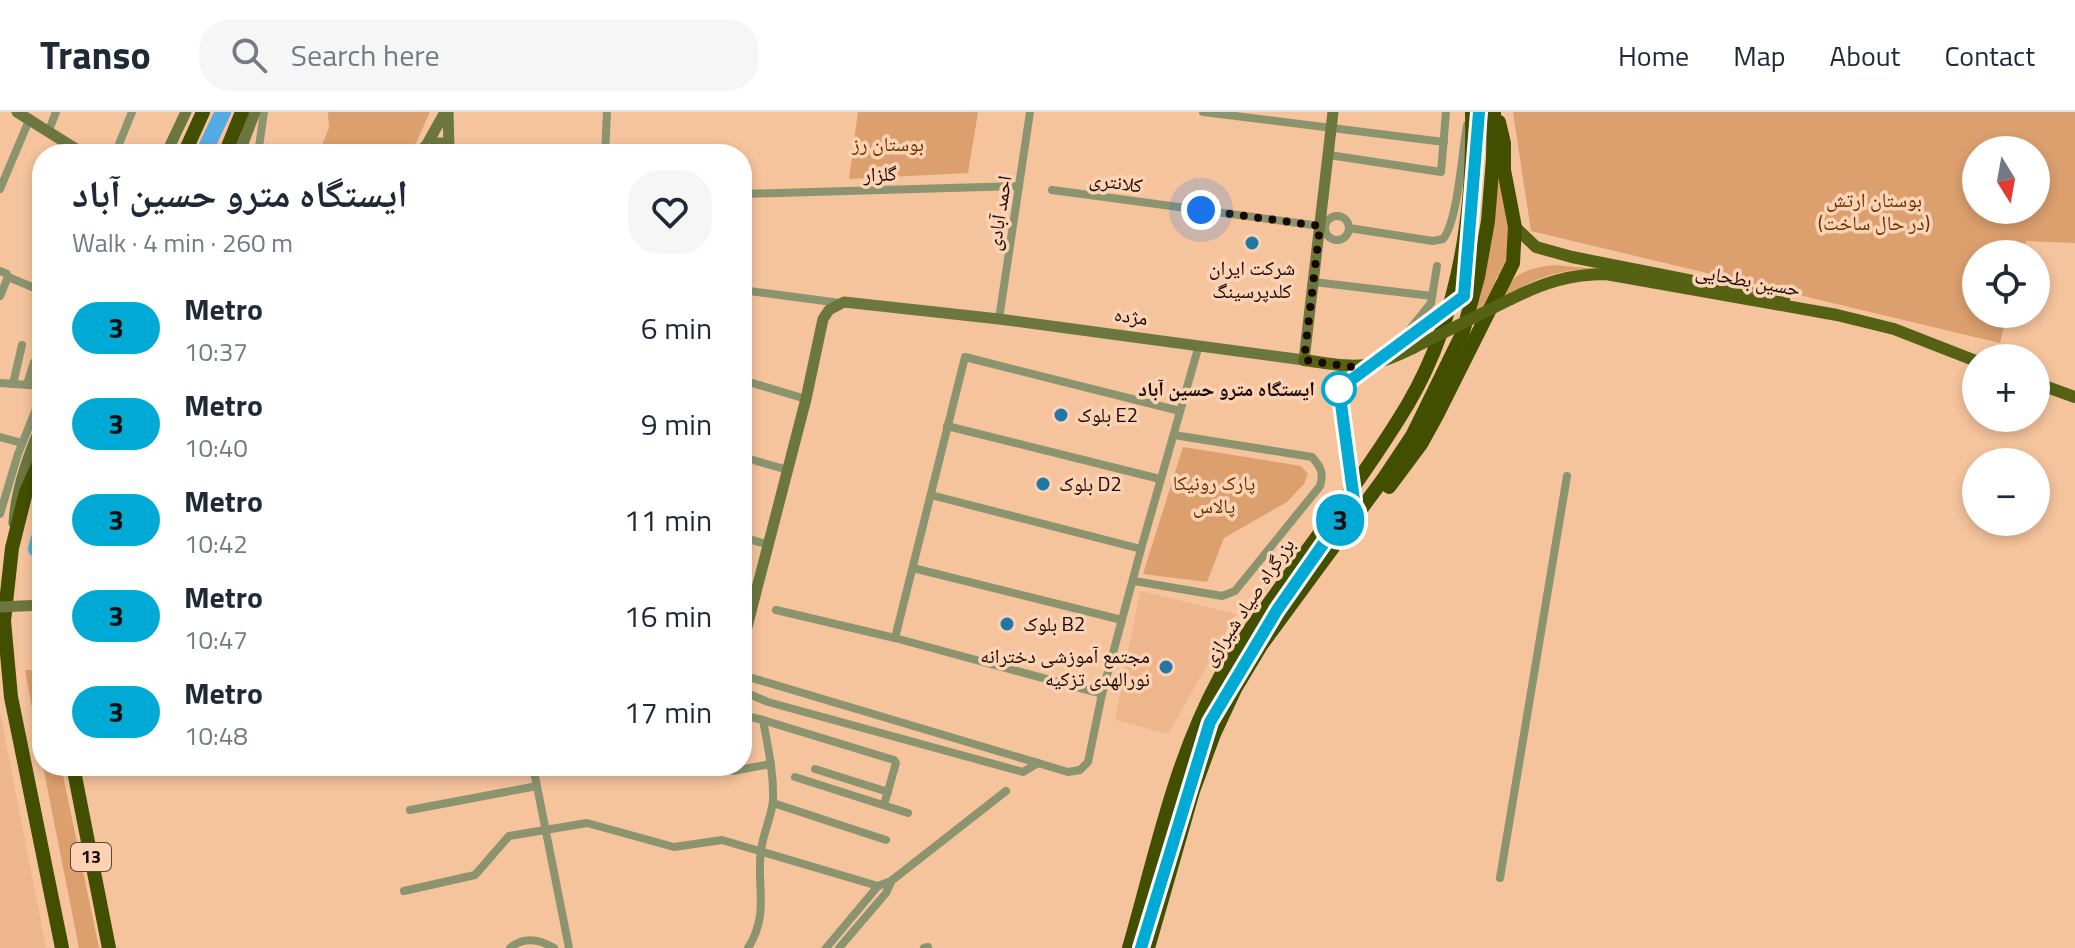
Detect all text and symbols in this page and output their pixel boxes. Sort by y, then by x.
search box [199,19,759,91]
text: Transo [40,26,151,84]
text: Search here [291,32,440,78]
icon: search [227,33,271,77]
text: Home [1618,34,1689,77]
text: Map [1733,34,1786,77]
text: About [1830,34,1900,77]
text: Contact [1944,34,2035,77]
park label: بوستان رز [851,128,924,159]
north arrow [1962,136,2050,224]
map controls [1962,136,2050,536]
street label: گلزار [862,157,898,190]
street label: کلانتری [1087,162,1145,201]
text: ایستگاه مترو حسین آباد [72,164,408,222]
button: heart [628,170,712,254]
street label: احمد آبادی [977,173,1020,253]
park label: بوستان ارتش (در حال ساخت) [1818,184,1930,238]
your location [1181,190,1221,230]
text: Walk · 4 min · 260 m [72,223,293,262]
marker: شرکت ایران کلدپرسینگ [1243,234,1261,252]
button: locate [1962,240,2050,328]
place label: شرکت ایران کلدپرسینگ [1209,252,1295,306]
street label: حسین بطحایی [1693,255,1803,304]
text: Metro [184,286,263,332]
street label: مژده [1112,298,1150,333]
text: 6 min [641,305,712,351]
text: 3 [108,306,124,349]
text: 10:37 [184,332,248,371]
button: + [1962,344,2050,432]
marker: ایستگاه مترو حسین آباد [1322,372,1356,406]
place label: ایستگاه مترو حسین آباد [1138,373,1315,404]
text: Metro [184,382,263,428]
place label: بلوک E2 [1077,399,1138,430]
text: 9 min [641,401,712,447]
text: 3 [108,402,124,445]
marker: بلوک E2 [1052,406,1070,424]
text: 10:40 [184,428,248,467]
button: − [1962,448,2050,536]
park label: پارک رونیکا پالاس [1173,467,1255,521]
place label: بلوک D2 [1059,468,1122,499]
marker: بلوک D2 [1034,475,1052,493]
text: Metro [184,478,263,524]
line badge: 3 [1314,494,1366,546]
text: 11 min [624,497,712,543]
text: 3 [108,498,124,541]
text: 3 [1332,498,1348,541]
text: 10:42 [184,524,248,563]
street label: بزرگراه صیاد شیرازی [1193,531,1302,672]
text: Metro [184,574,263,620]
text: 16 min [624,593,712,639]
text: 3 [108,594,124,637]
place label: بلوک B2 [1023,608,1085,639]
marker: بلوک B2 [998,615,1016,633]
text: 10:47 [184,620,248,659]
place label: مجتمع آموزشی دخترانه نورالهدی تزکیه [980,640,1150,694]
marker: مجتمع آموزشی دخترانه نورالهدی تزکیه [1157,658,1175,676]
text: Metro [184,670,263,716]
text: 17 min [624,689,712,735]
text: 3 [108,690,124,733]
text: 10:48 [184,716,248,755]
road number: 13 [71,843,111,871]

